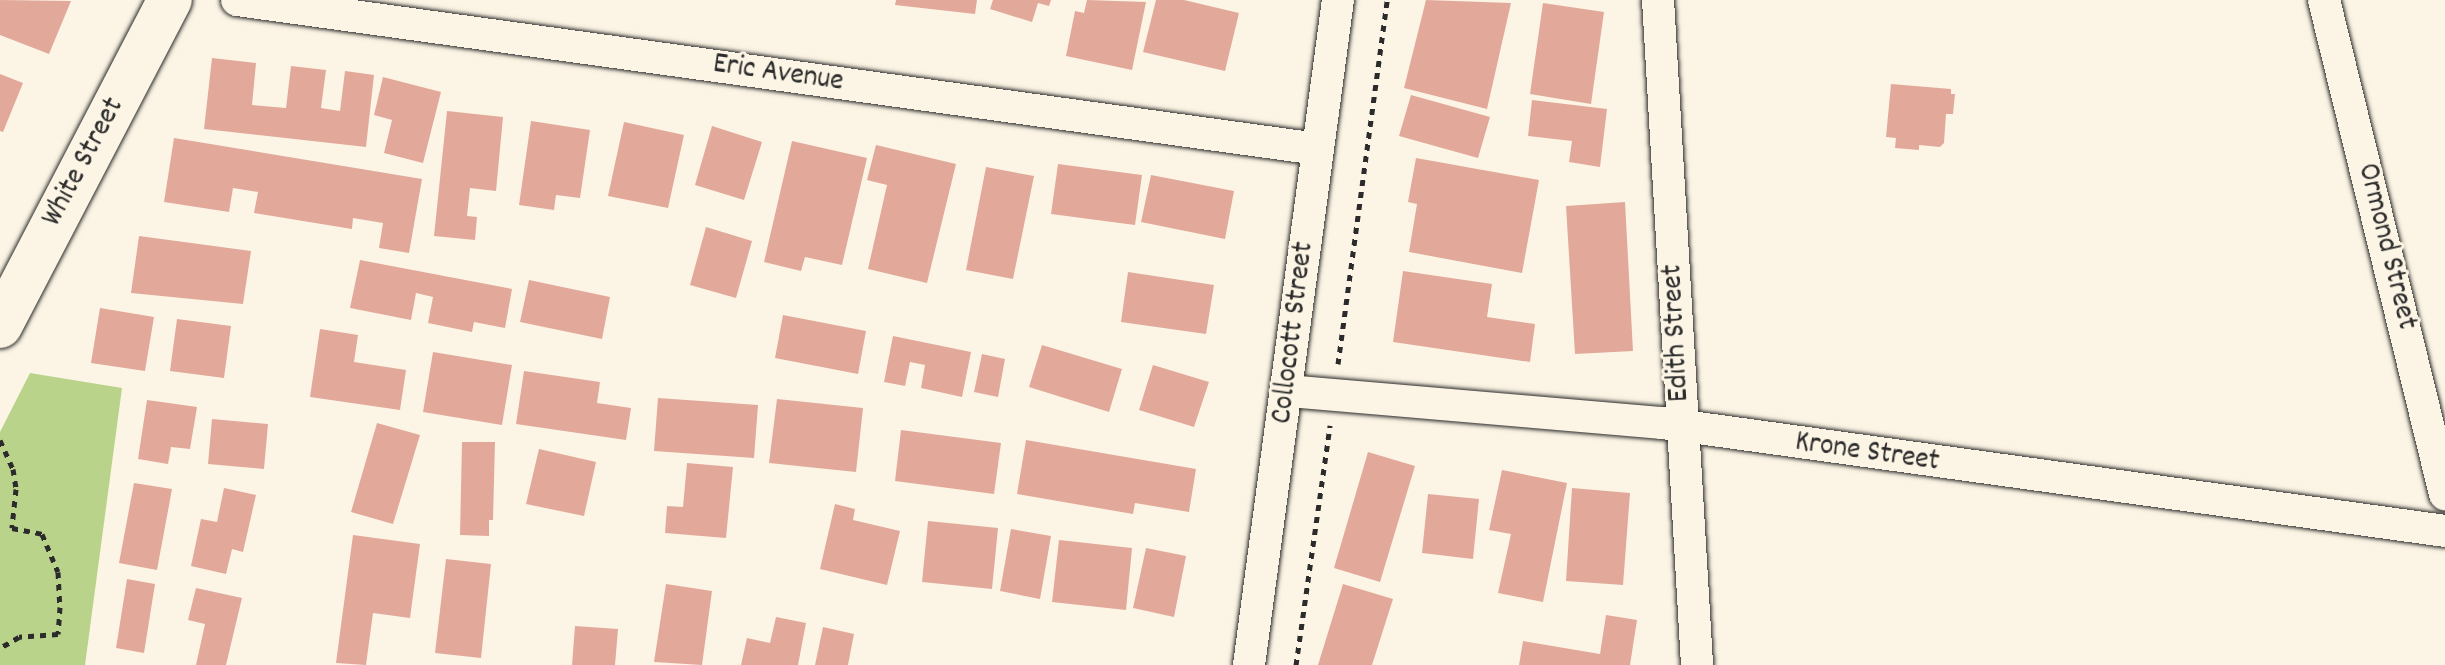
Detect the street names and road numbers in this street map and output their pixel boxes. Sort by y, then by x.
street label: Eric Avenue [711,48,845,102]
street label: White Street [36,93,134,233]
street label: Ormond Street [2347,160,2423,334]
street label: Collocott Street [1266,240,1324,426]
street label: Edith Street [1656,263,1700,403]
street label: Krone Street [1793,426,1941,482]

